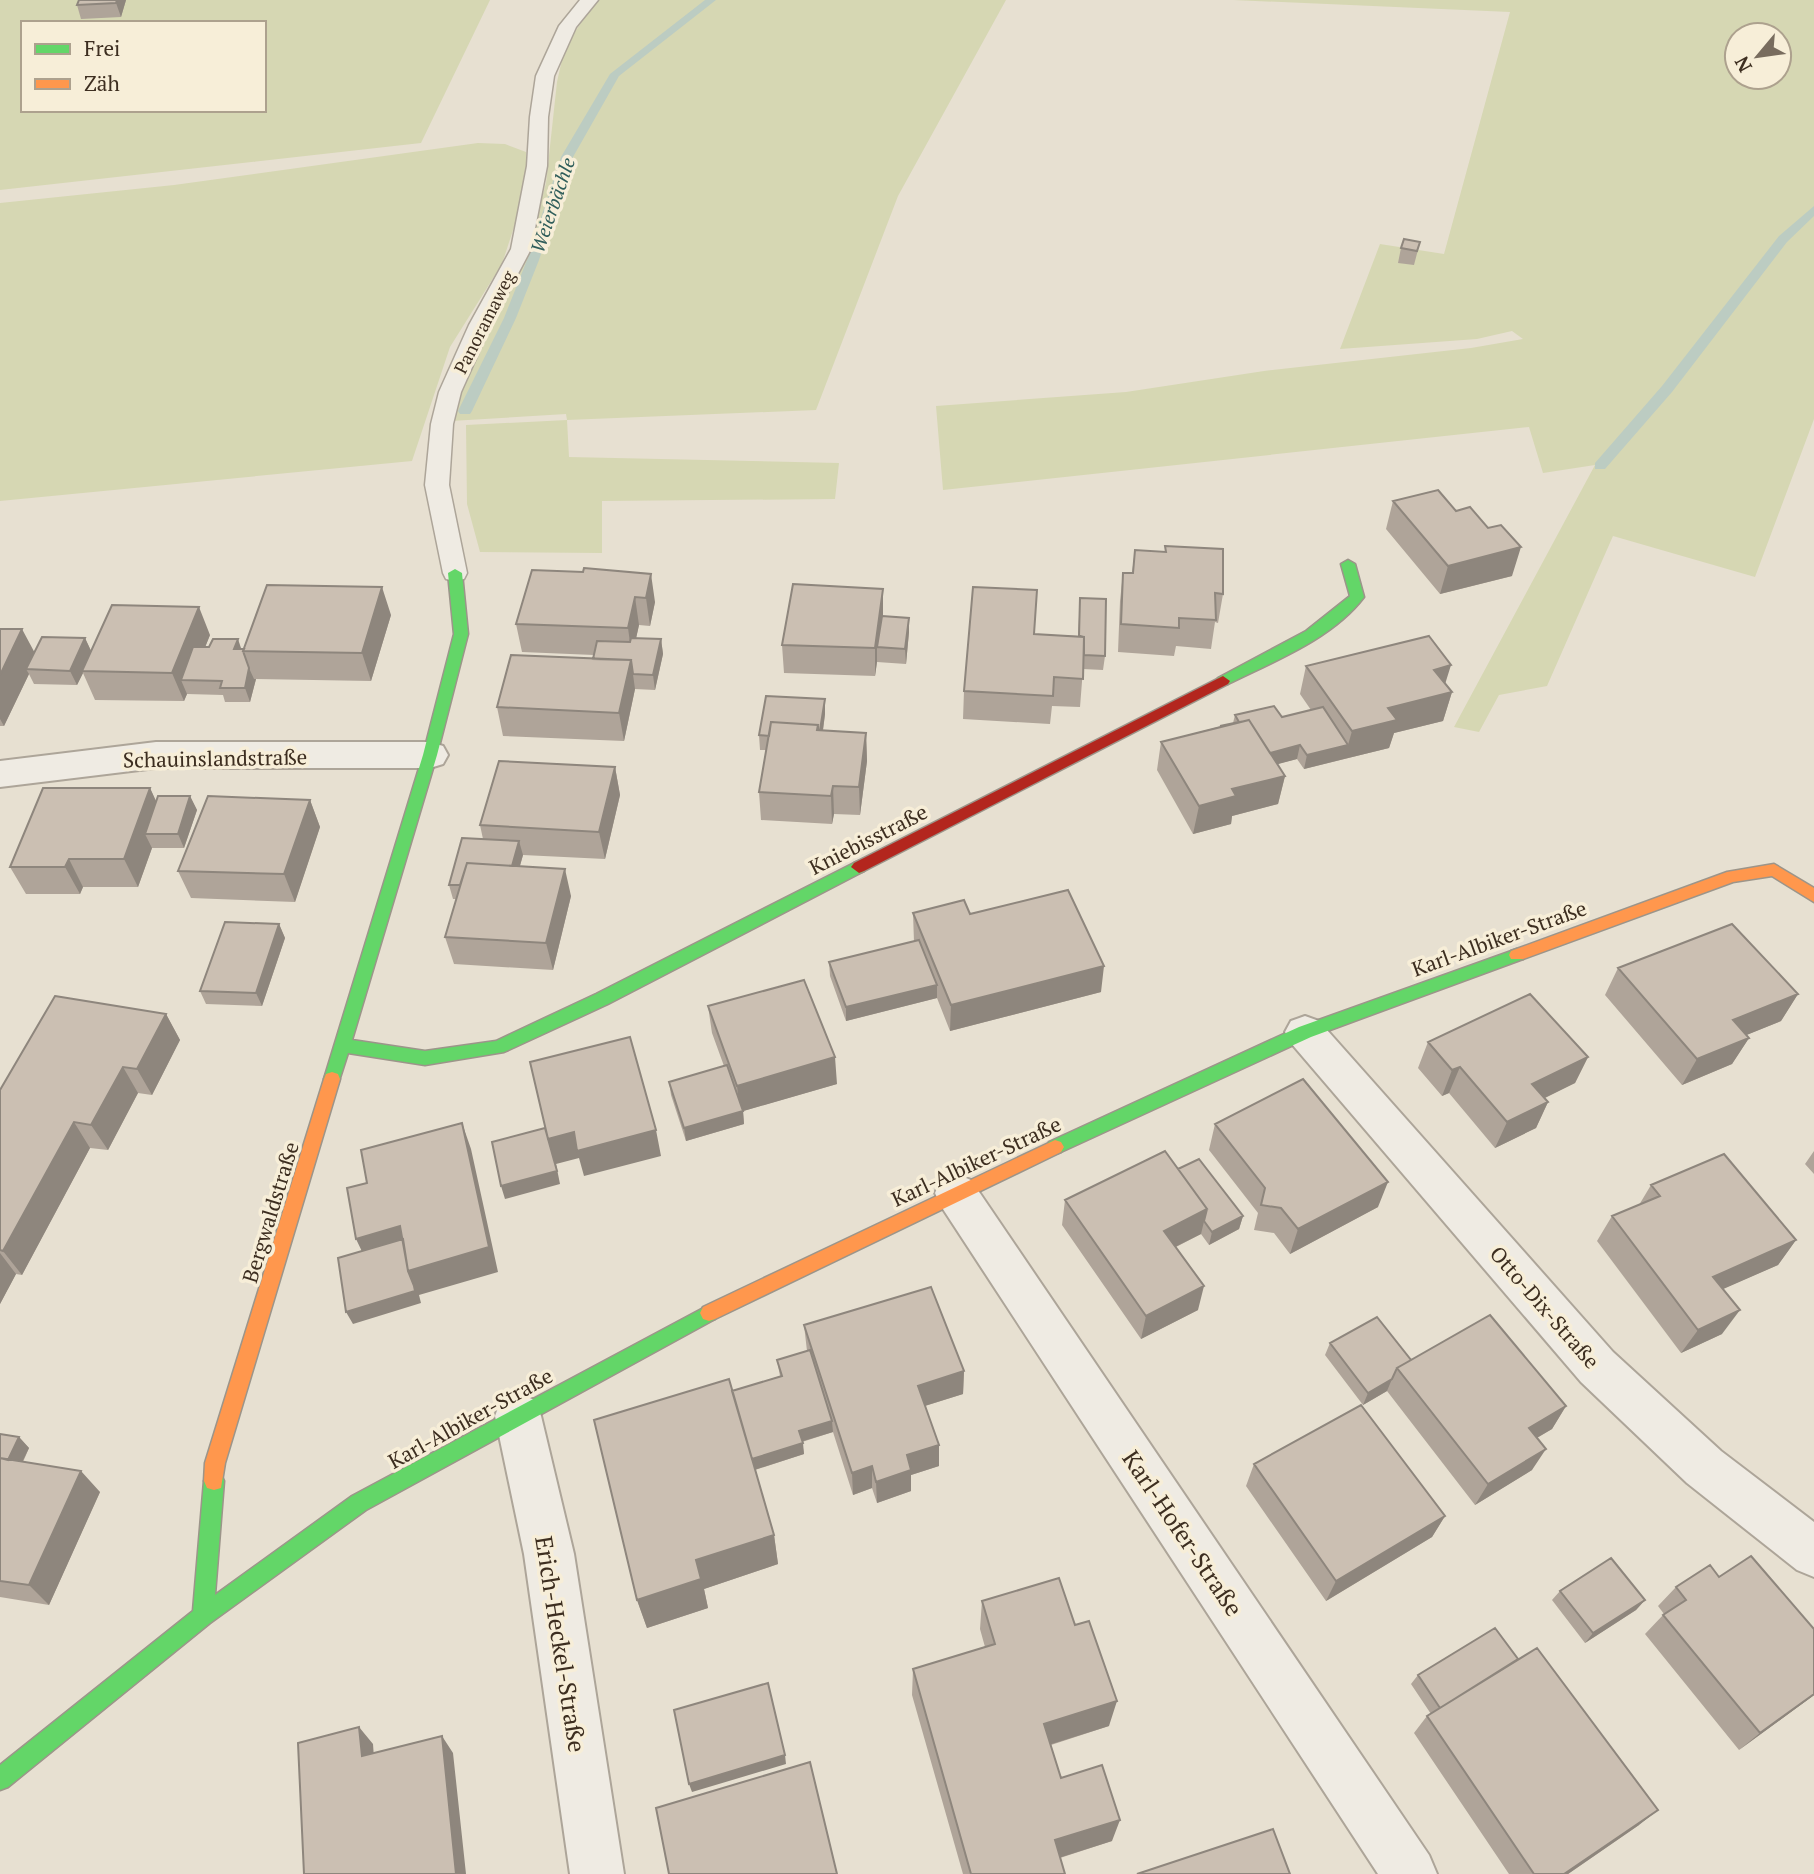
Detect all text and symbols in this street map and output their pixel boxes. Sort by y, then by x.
legend [21,21,266,112]
north arrow [1723,21,1793,91]
text: Frei [84,34,120,62]
text: N [1728,52,1757,77]
text: Zäh [84,69,120,97]
water label: Weierbächle [524,154,580,256]
street label: Panoramaweg [448,266,520,378]
street label: Schauinslandstraße [123,742,307,774]
street label: Kniebisstraße [804,797,932,881]
street label: Karl-Albiker-Straße [1408,893,1590,983]
street label: Karl-Albiker-Straße [887,1109,1065,1213]
street label: Bergwaldstraße [235,1138,305,1286]
street label: Otto-Dix-Straße [1484,1240,1606,1374]
street label: Karl-Albiker-Straße [383,1361,557,1475]
street label: Karl-Hofer-Straße [1116,1444,1250,1622]
street label: Erich-Heckel-Straße [528,1533,594,1755]

